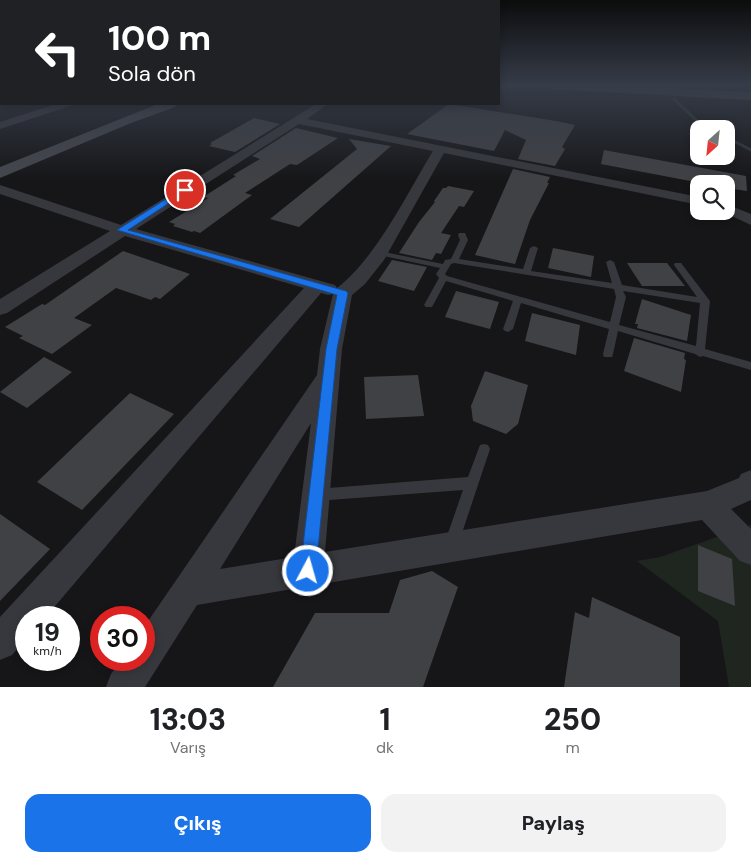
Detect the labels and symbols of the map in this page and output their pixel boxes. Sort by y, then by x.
north arrow [690,120,735,165]
pin [164,169,206,211]
position arrow [281,544,333,596]
speed limit sign: 30 [90,606,155,671]

